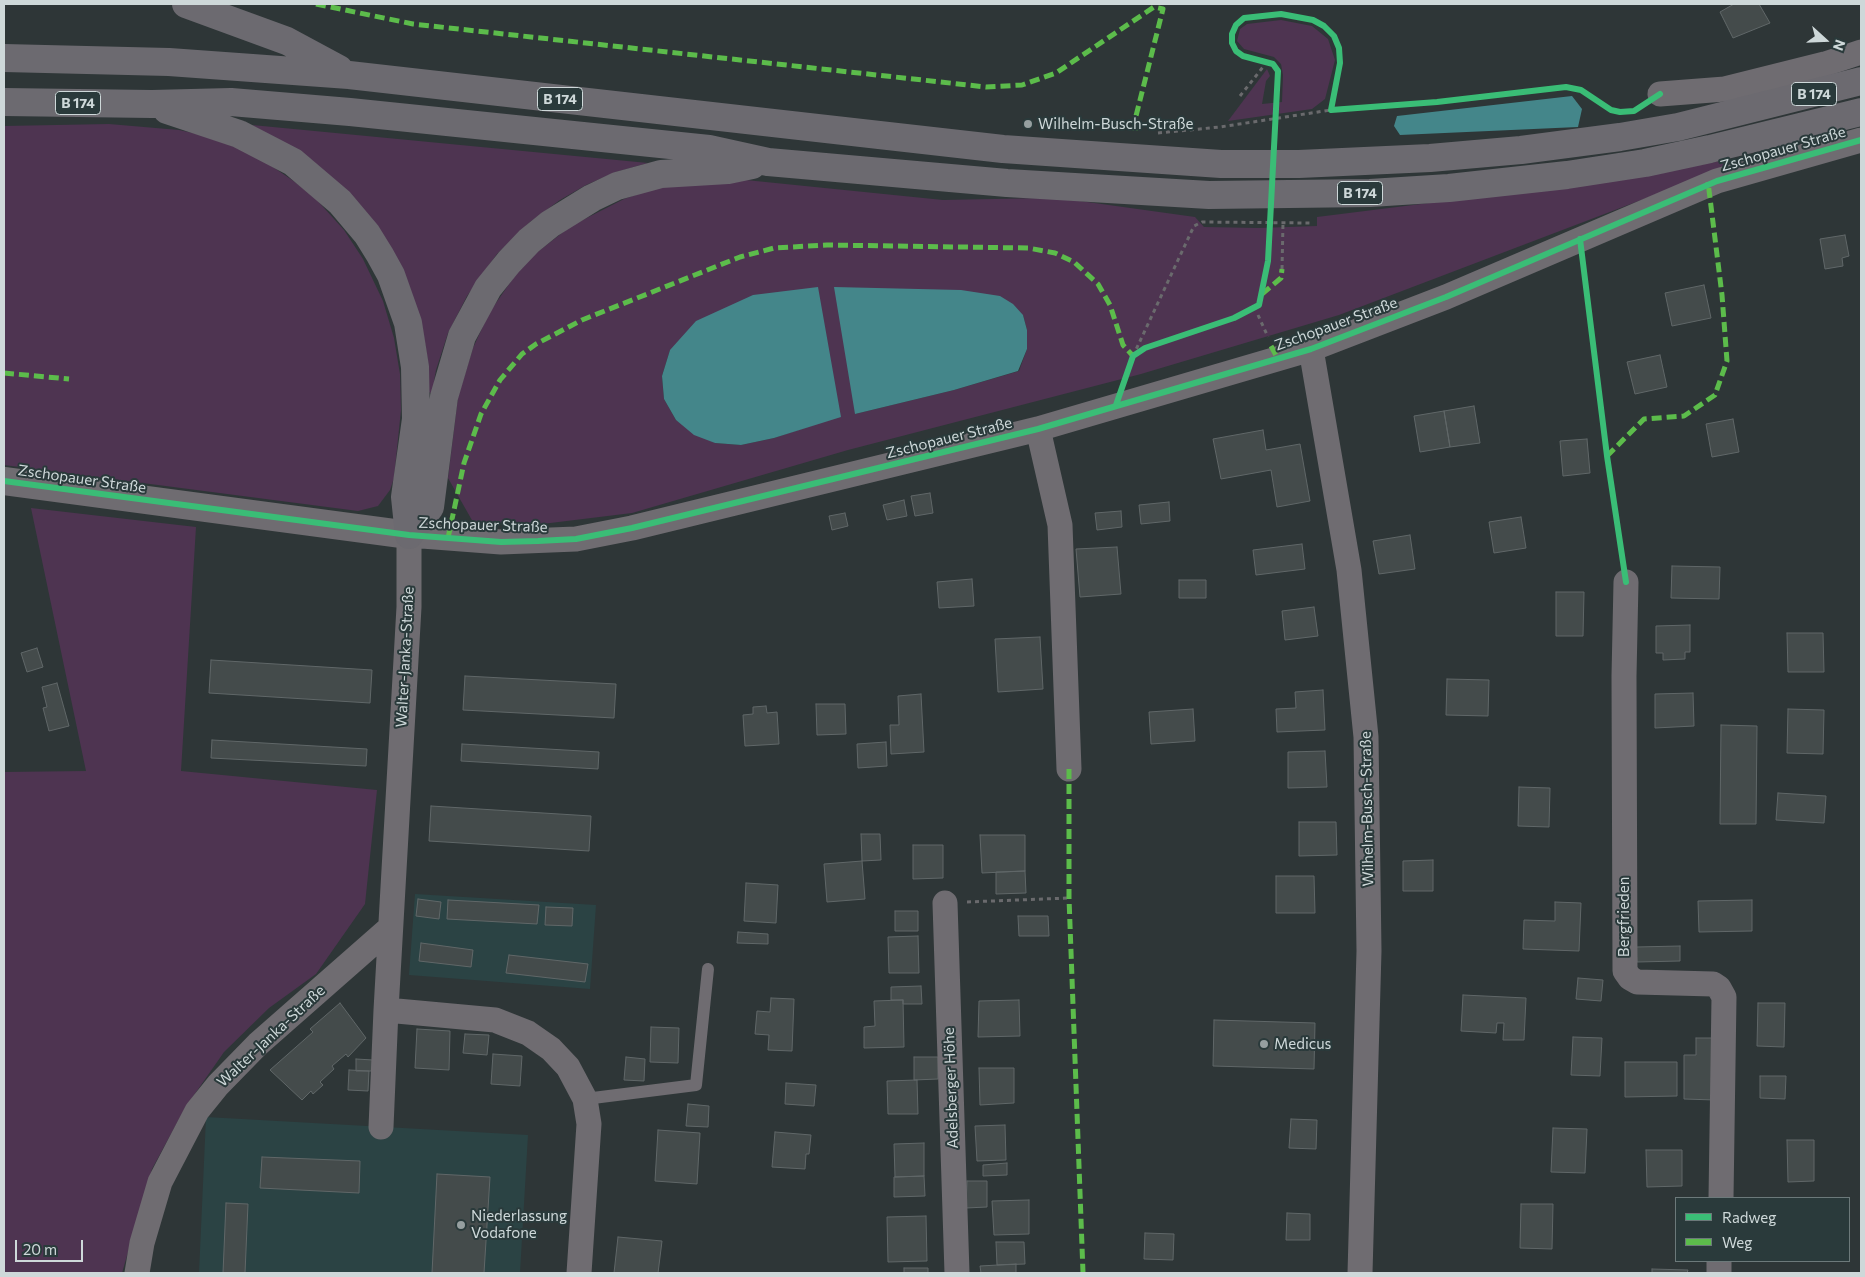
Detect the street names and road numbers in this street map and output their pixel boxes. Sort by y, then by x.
road number: B 174 [1792,82,1836,106]
road number: B 174 [538,88,582,110]
road number: B 174 [56,92,100,115]
street label: Zschopauer Straße [1718,123,1848,175]
road number: B 174 [1338,182,1382,204]
street label: Zschopauer Straße [1272,293,1400,355]
street label: Zschopauer Straße [884,414,1014,462]
street label: Zschopauer Straße [17,461,147,497]
street label: Zschopauer Straße [418,514,548,536]
street label: Walter-Janka-Straße [392,586,418,728]
street label: Wilhelm-Busch-Straße [1357,731,1377,887]
street label: Bergfrieden [1615,877,1633,957]
street label: Walter-Janka-Straße [213,981,329,1091]
street label: Adelsberger Höhe [940,1027,962,1149]

